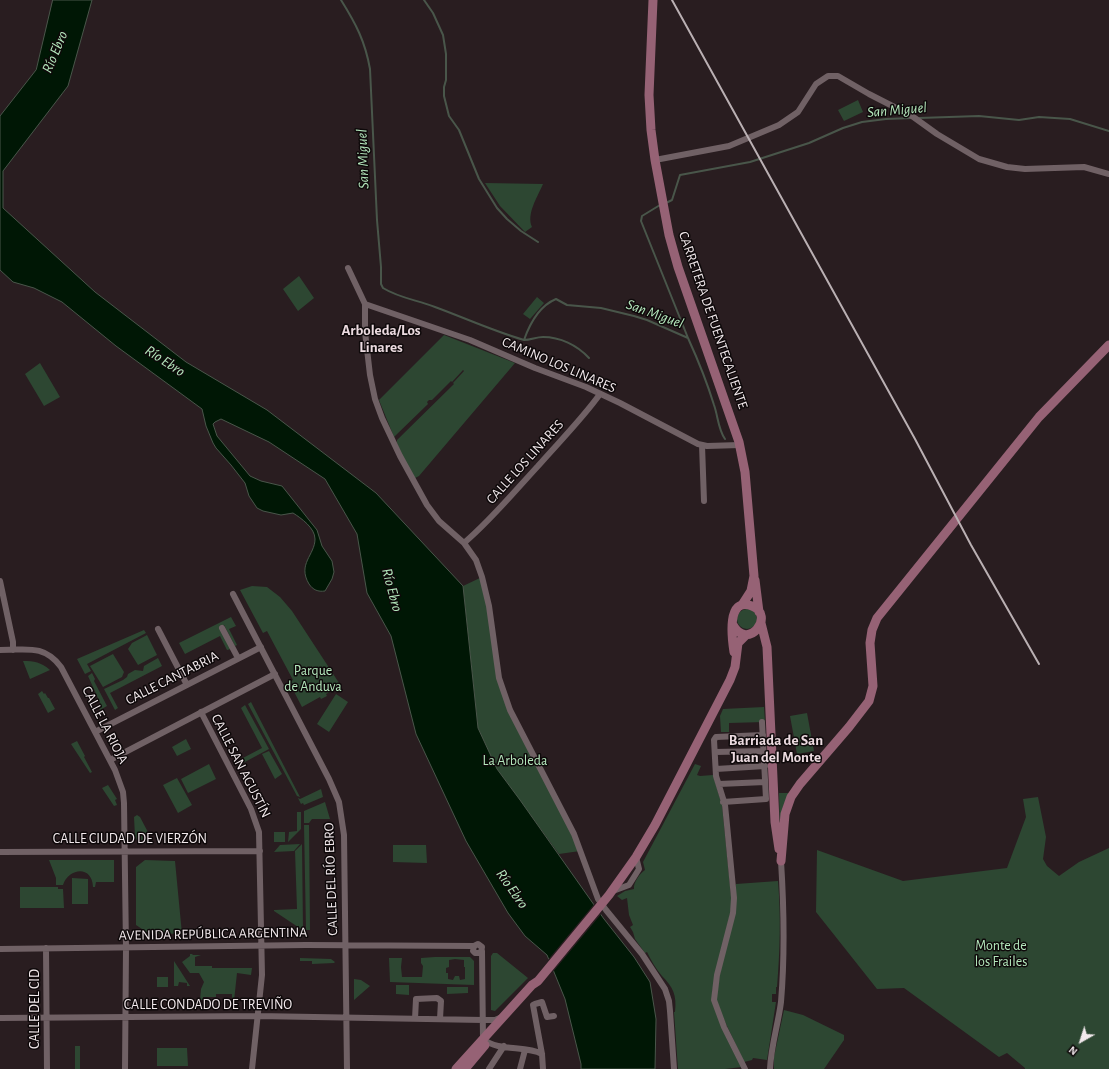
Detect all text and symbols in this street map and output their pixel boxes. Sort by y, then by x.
water label: Río Ebro [38,28,72,76]
water label: San Miguel [866,98,928,122]
water label: San Miguel [353,129,373,189]
street label: CARRETERA DE FUENTECALIENTE [675,229,751,411]
water label: San Miguel [624,295,686,333]
district label: Arboleda/Los Linares [341,321,421,356]
street label: CAMINO LOS LINARES [499,333,619,397]
water label: Río Ebro [142,341,188,381]
street label: CALLE LOS LINARES [483,416,567,508]
water label: Río Ebro [378,566,406,614]
street label: CALLE CANTABRIA [123,647,221,709]
park label: Parque de Anduva [284,663,342,696]
street label: CALLE LA RIOJA [78,683,132,767]
street label: CALLE SAN AGUSTÍN [208,711,274,821]
district label: Barriada de San Juan del Monte [729,731,823,766]
park label: La Arboleda [483,753,547,769]
street label: CALLE DEL RÍO EBRO [321,822,341,936]
street label: CALLE CIUDAD DE VIERZÓN [53,831,207,847]
water label: Río Ebro [492,866,532,912]
street label: AVENIDA REPÚBLICA ARGENTINA [119,924,307,944]
park label: Monte de los Frailes [975,938,1027,970]
street label: CALLE DEL CID [27,969,43,1049]
street label: CALLE CONDADO DE TREVIÑO [124,997,292,1013]
north arrow [1061,1021,1101,1061]
text: N [1067,1044,1080,1057]

